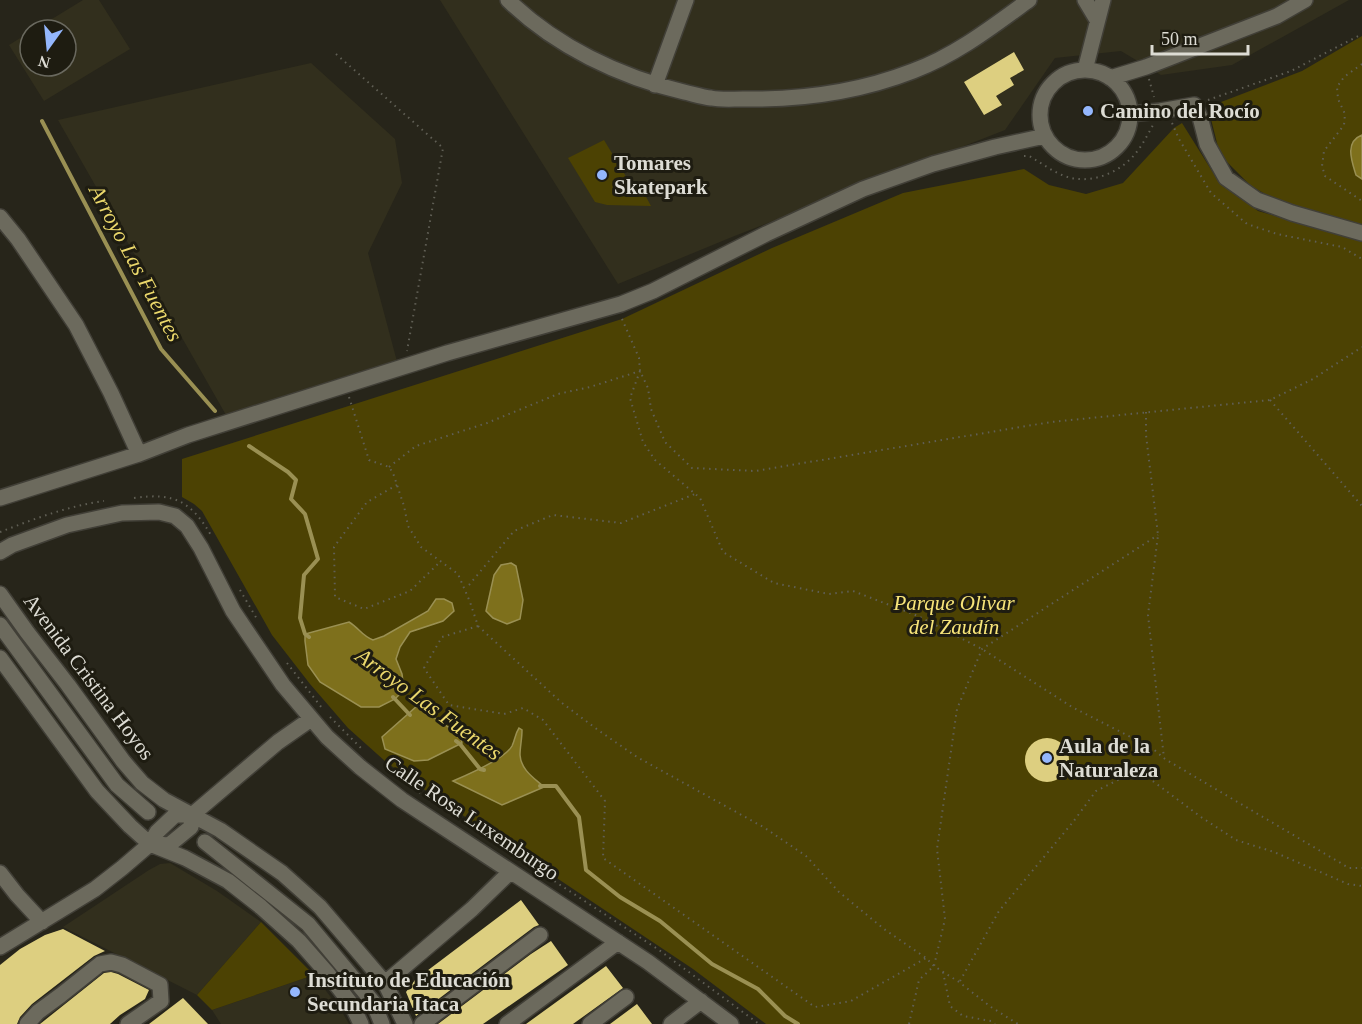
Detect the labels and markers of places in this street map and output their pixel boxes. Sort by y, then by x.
place label: Camino del Rocío [1100,99,1260,123]
marker: Camino del Rocío [1081,104,1095,118]
place label: Tomares Skatepark [614,151,708,199]
marker: Tomares Skatepark [595,168,609,182]
place label: Aula de la Naturaleza [1059,734,1159,782]
marker: Aula de la Naturaleza [1040,751,1054,765]
place label: Instituto de Educación Secundaria Itaca [307,968,510,1016]
marker: Instituto de Educación Secundaria Itaca [288,985,302,999]

